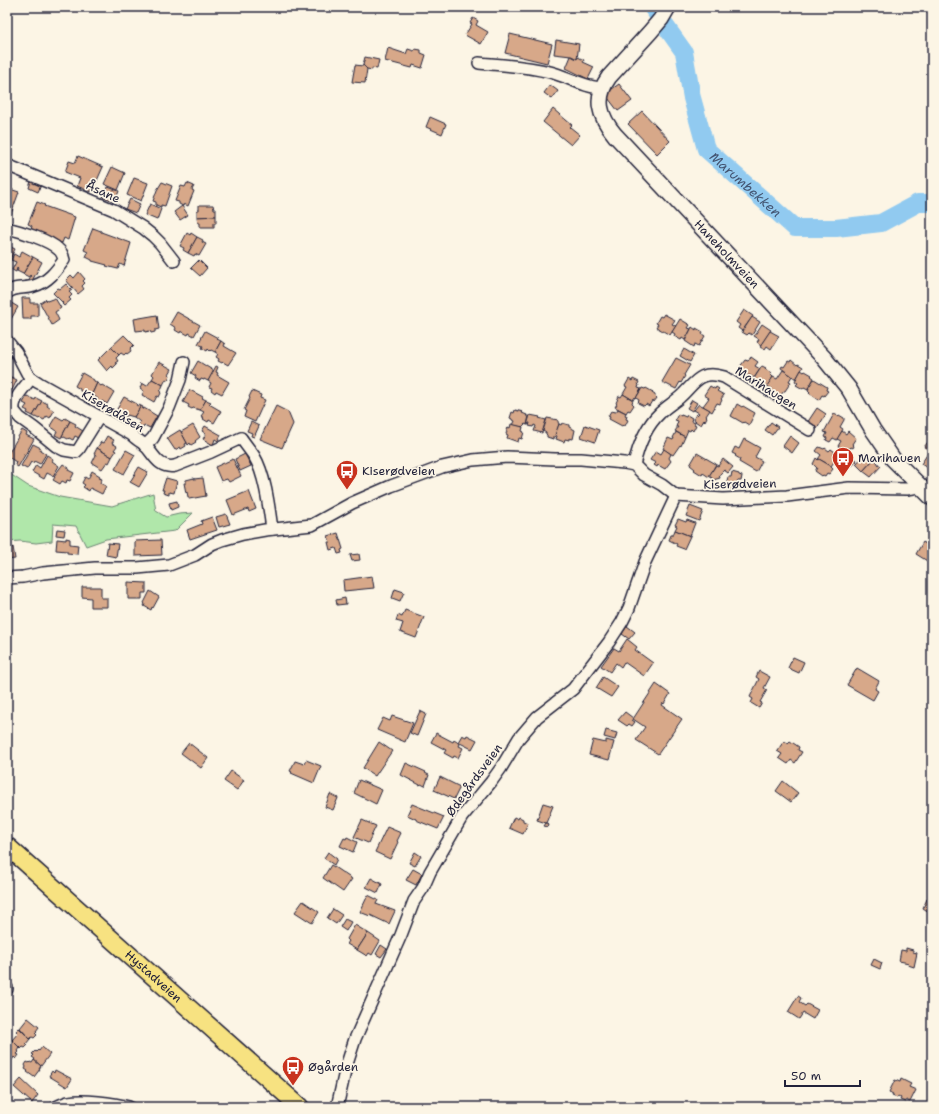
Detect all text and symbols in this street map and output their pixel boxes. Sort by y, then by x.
water label: Marumbekken [706,148,785,221]
street label: Åsane [83,177,123,207]
street label: Haneholmveien [691,216,763,292]
street label: Marihaugen [732,363,800,413]
street label: Kiserødåsen [79,386,147,436]
bus stop icon: Marihauen [830,445,856,478]
place label: Marihauen [858,450,921,466]
bus stop icon: Kiserødveien [334,458,360,491]
place label: Kiserødveien [362,463,435,479]
street label: Kiserødveien [703,475,777,493]
street label: Ødegårdsveien [442,740,506,820]
street label: Hystadveien [121,947,185,1006]
bus stop icon: Øgården [280,1054,306,1087]
place label: Øgården [308,1059,358,1075]
scale bar [785,1062,860,1088]
text: 50 m [791,1068,821,1084]

